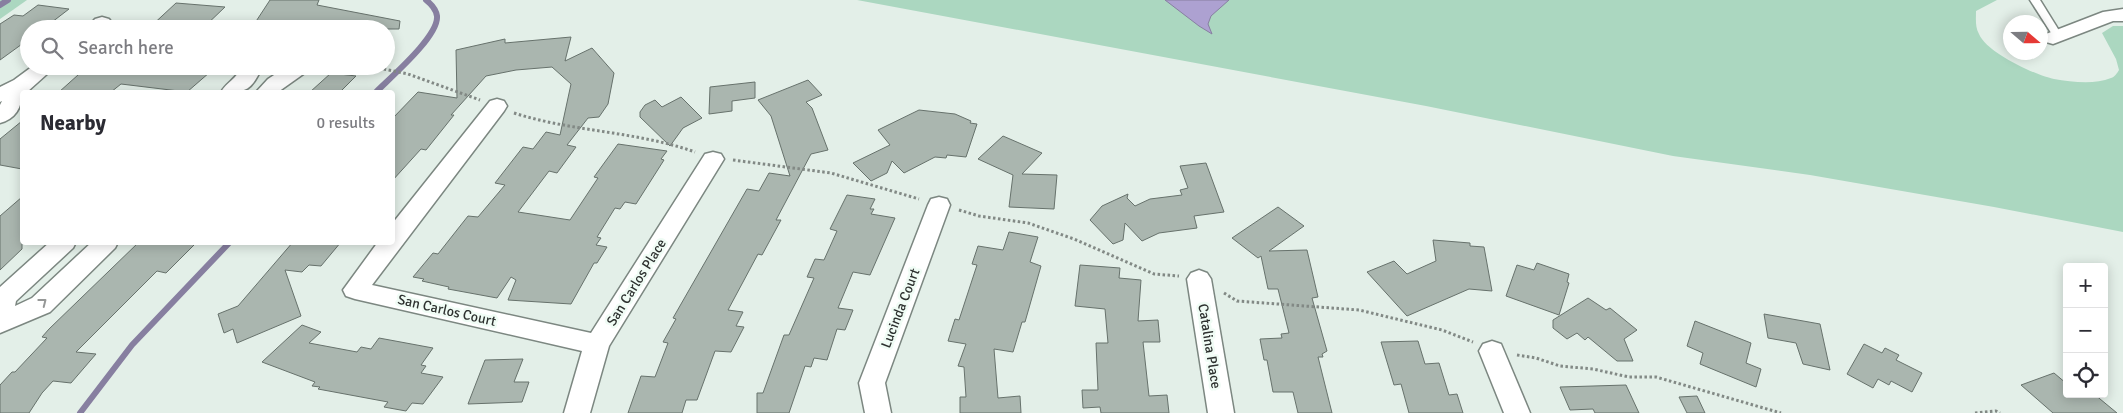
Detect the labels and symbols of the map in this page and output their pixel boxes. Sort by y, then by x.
north arrow [2003,15,2048,60]
street label: San Carlos Place [603,236,670,329]
street label: Lucinda Court [877,266,923,350]
street label: San Carlos Court [396,291,498,330]
one-way arrow [38,298,47,307]
street label: Catalina Place [1194,302,1225,390]

